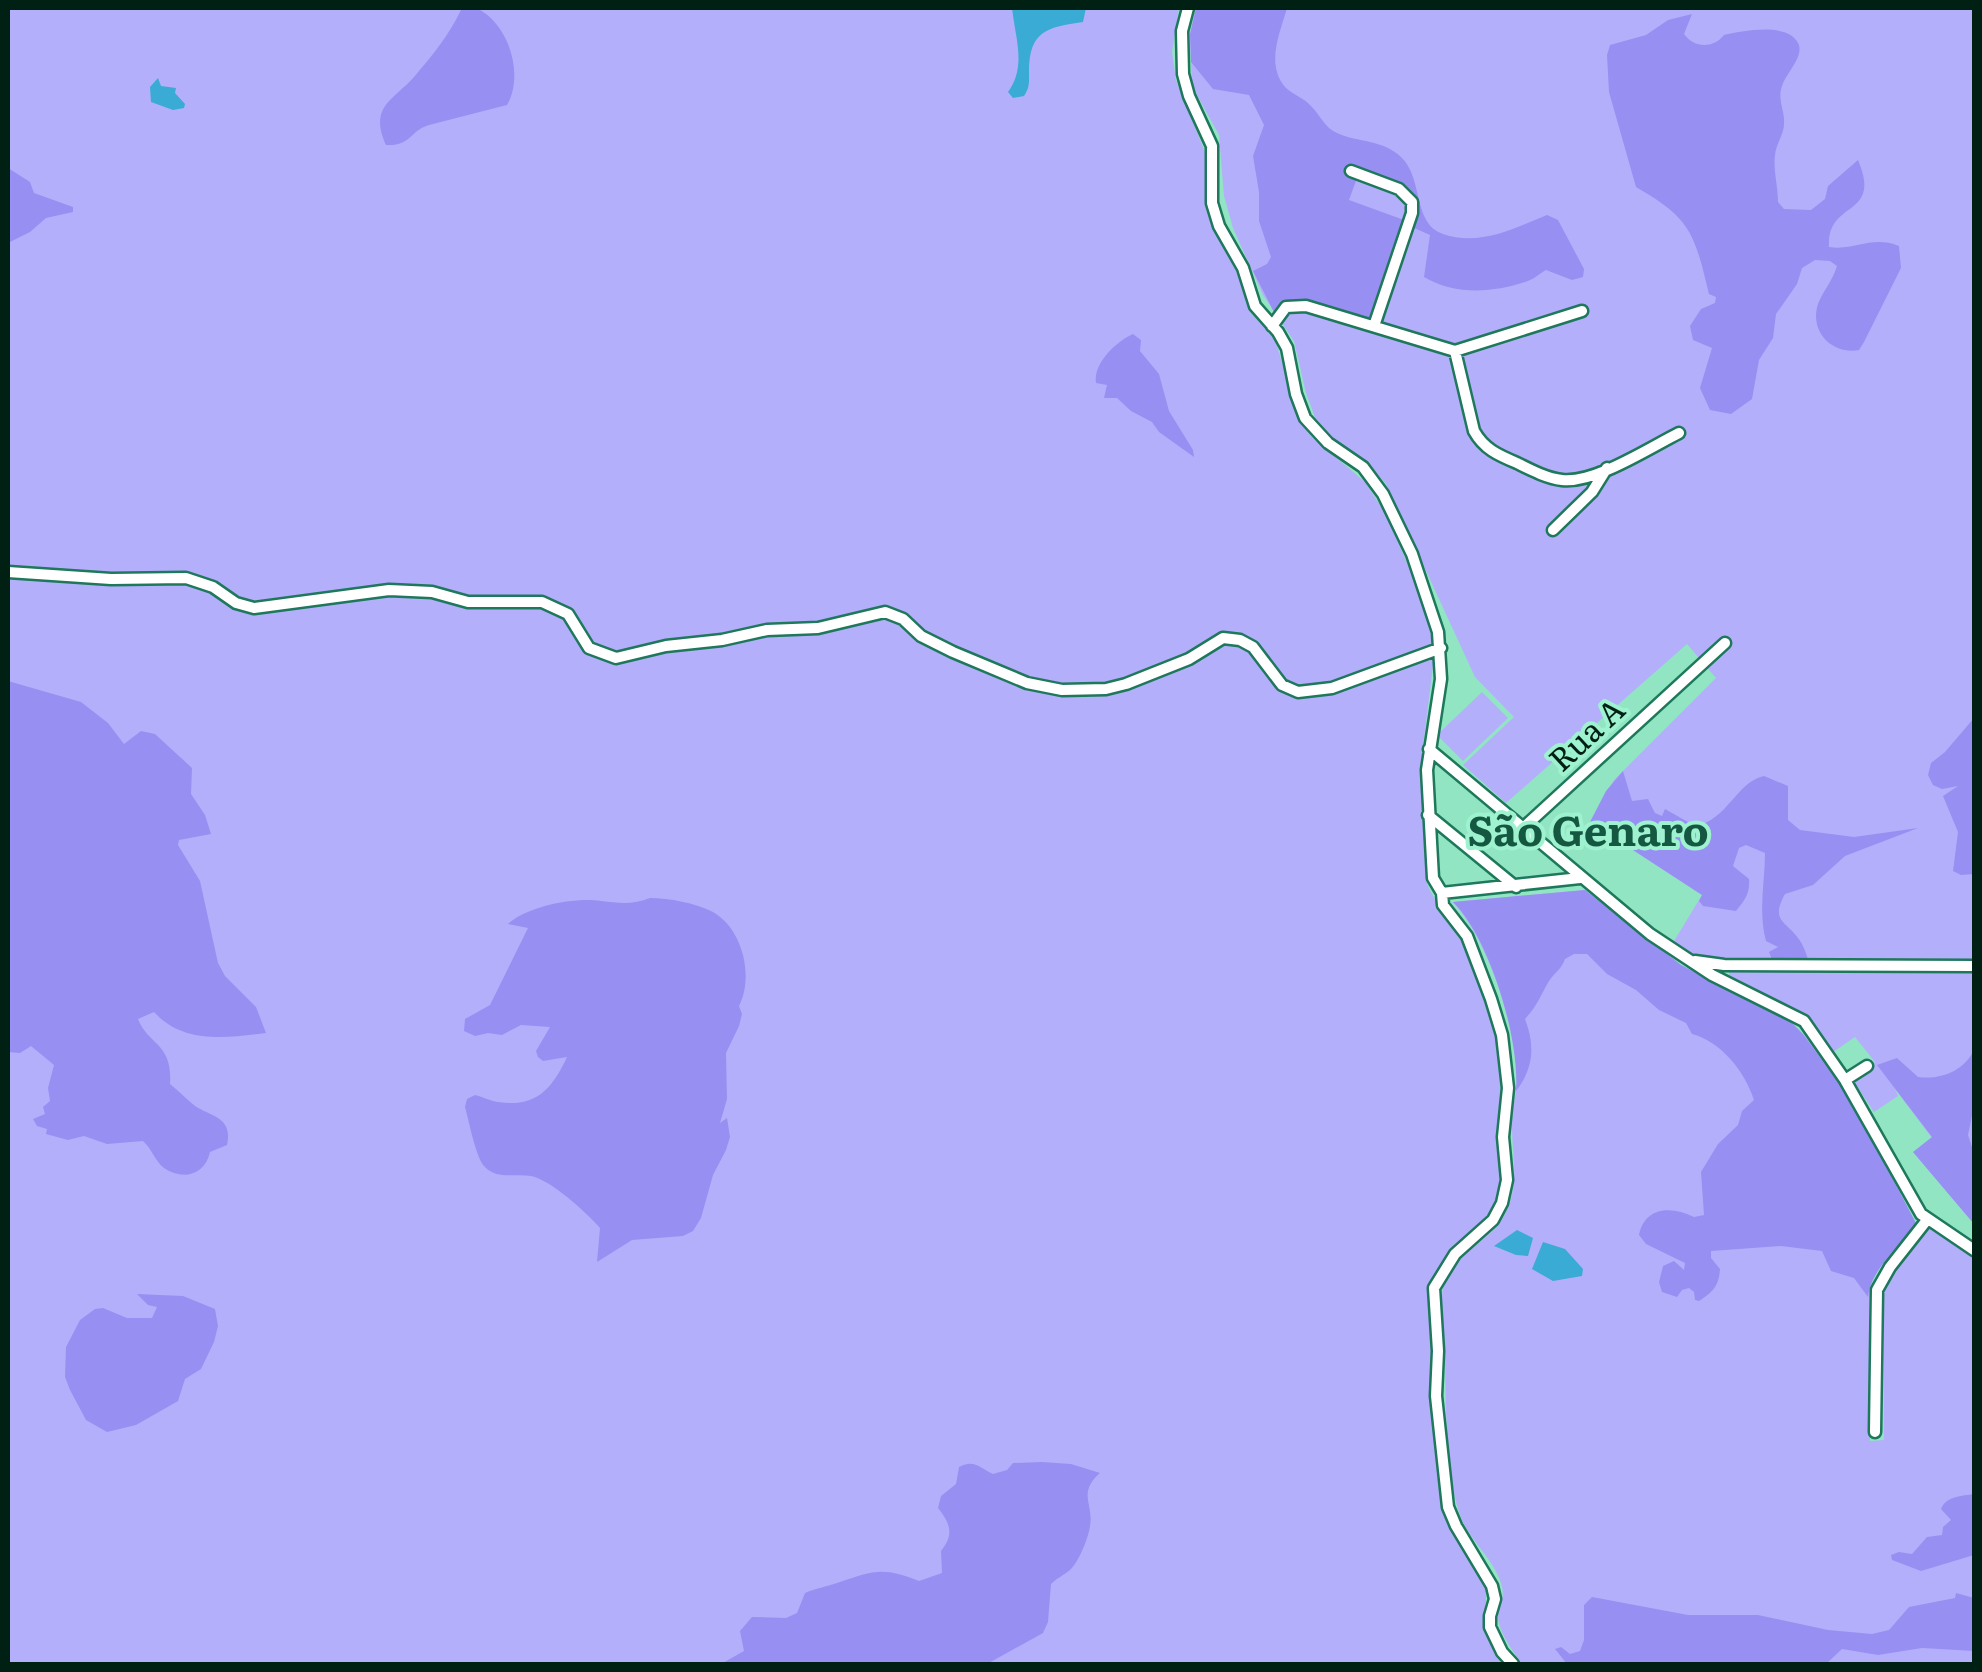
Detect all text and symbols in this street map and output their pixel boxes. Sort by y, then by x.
street label: Rua A [1536,685,1634,781]
district label: São Genaro [1467,797,1709,859]

